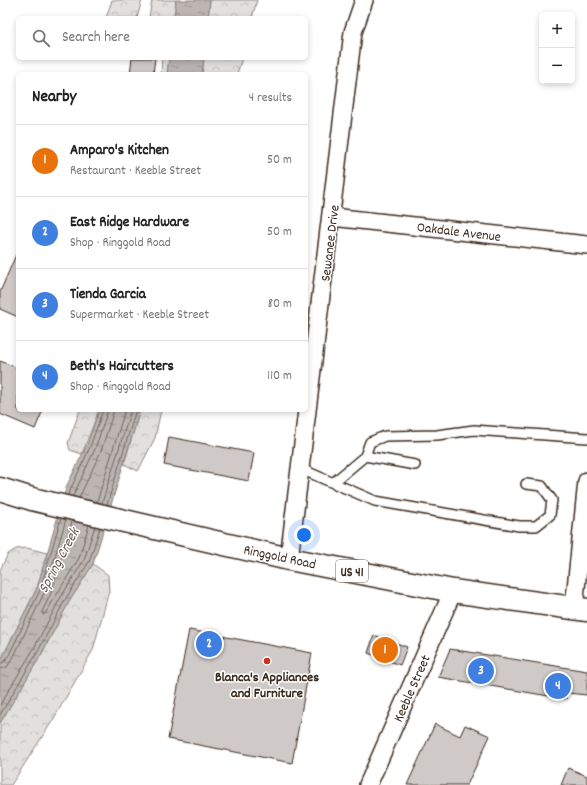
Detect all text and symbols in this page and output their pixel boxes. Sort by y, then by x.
map controls [539,12,575,84]
button: + [539,12,575,48]
search box [16,16,308,60]
icon: search [30,27,52,49]
text: Search here [62,27,130,49]
button: − [539,48,575,84]
text: Nearby [32,86,76,110]
text: 4 results [249,89,292,108]
text: Amparo's Kitchen [70,140,169,162]
text: 1 [44,151,46,170]
text: 50 m [267,151,292,170]
text: Restaurant · Keeble Street [70,162,201,181]
street label: Sewanee Drive [316,204,346,283]
text: East Ridge Hardware [70,212,189,234]
street label: Oakdale Avenue [416,218,502,248]
text: 2 [42,223,48,242]
text: 50 m [267,223,292,242]
text: Shop · Ringgold Road [70,234,171,253]
text: Tienda Garcia [70,284,146,306]
text: 3 [42,295,48,314]
text: 80 m [268,295,292,314]
text: Supermarket · Keeble Street [70,306,209,325]
text: Beth's Haircutters [70,356,174,378]
text: 4 [42,367,48,386]
text: 110 m [267,367,292,386]
text: Shop · Ringgold Road [70,378,171,397]
water label: Spring Creek [33,523,87,597]
your location [294,525,314,545]
street label: Ringgold Road [241,541,318,575]
road number: US 41 [336,560,368,582]
pin: 2 [196,629,222,659]
pin: 1 [372,635,398,665]
street label: Keeble Street [389,652,437,726]
marker: Blanca's Appliances and Furniture [262,656,272,666]
pin: 3 [468,656,494,686]
place label: Blanca's Appliances and Furniture [215,668,319,704]
pin: 4 [545,671,571,701]

